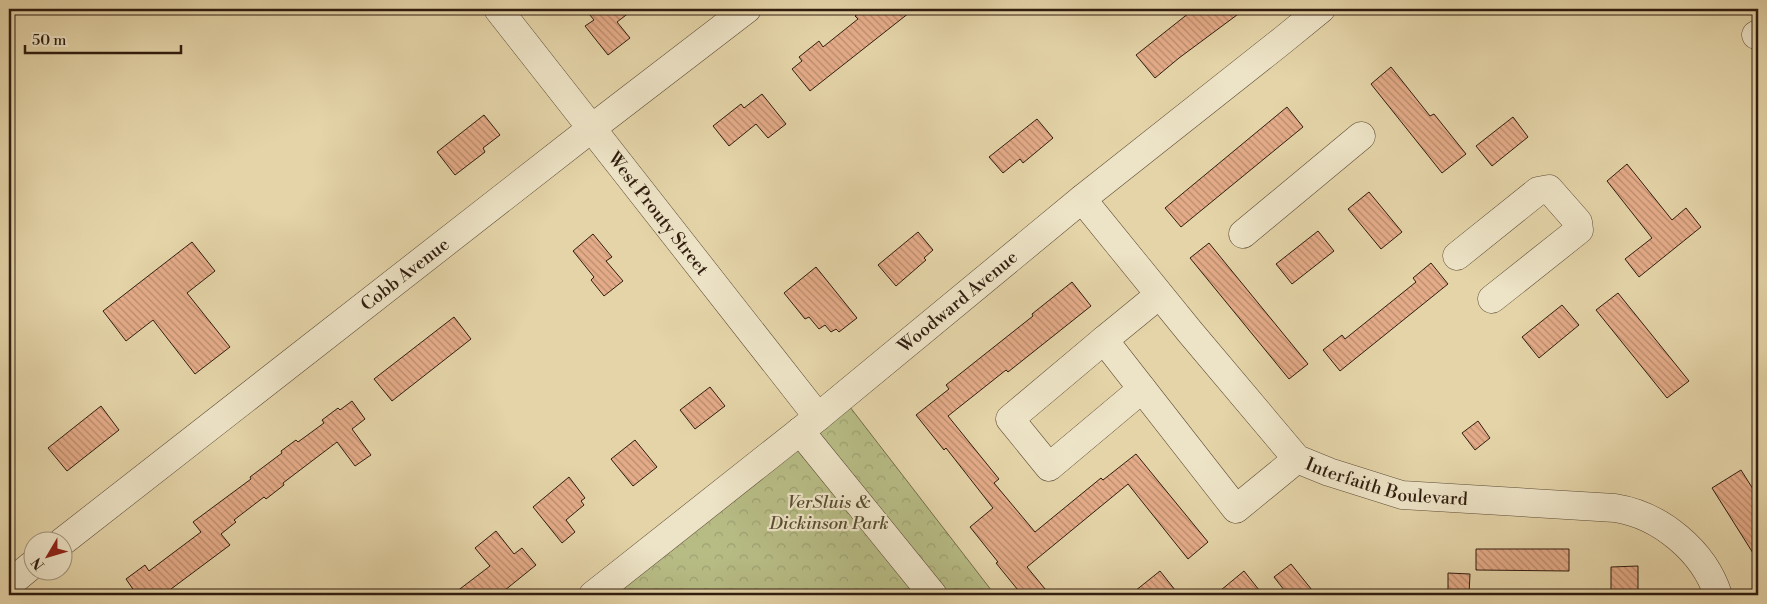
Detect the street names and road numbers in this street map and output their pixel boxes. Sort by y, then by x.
street label: West Prouty Street [602,147,714,281]
street label: Cobb Avenue [356,233,454,316]
street label: Woodward Avenue [893,246,1022,359]
street label: Interfaith Boulevard [1302,453,1469,511]

